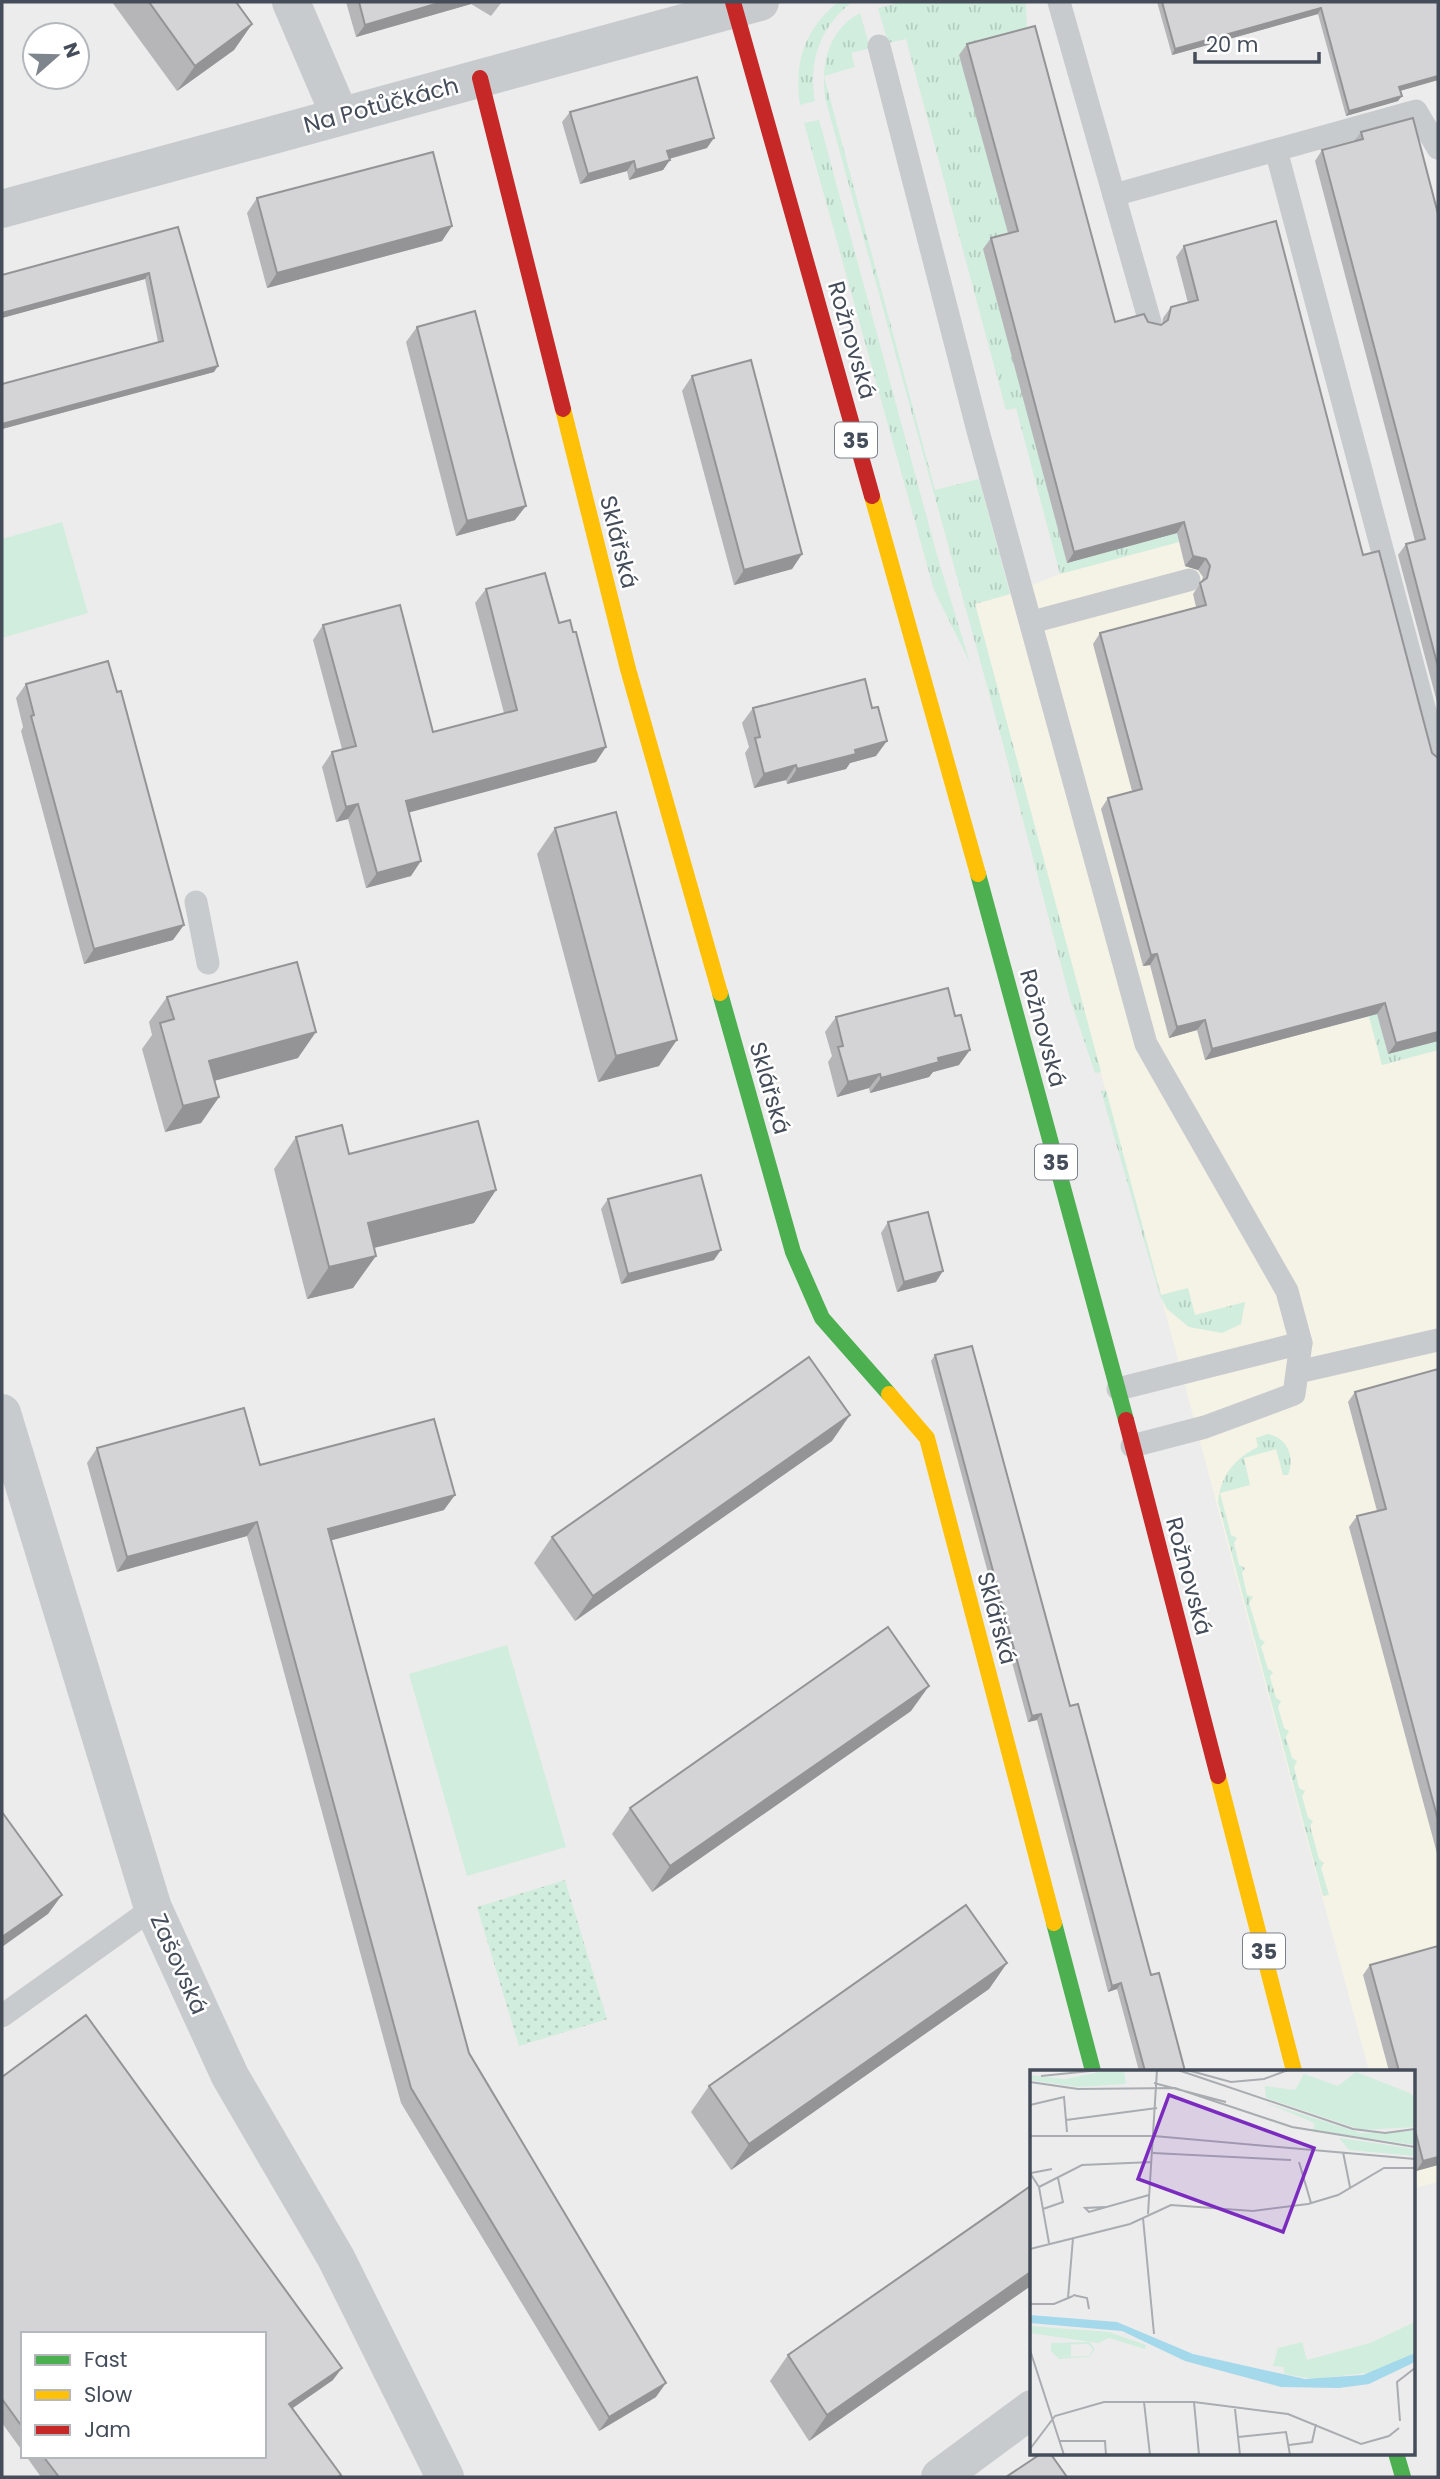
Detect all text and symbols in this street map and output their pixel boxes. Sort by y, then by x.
north arrow [21,21,91,91]
scale bar [1195,21,1319,65]
text: 20 m [1206,30,1259,59]
text: N [56,39,87,62]
street label: Na Potůčkách [300,69,462,141]
street label: Rožnovská [820,277,884,403]
road number: 35 [835,422,877,458]
street label: Sklářská [592,492,646,592]
street label: Rožnovská [1012,965,1074,1091]
street label: Sklářská [742,1038,798,1138]
road number: 35 [1035,1144,1077,1180]
street label: Rožnovská [1158,1513,1220,1639]
street label: Sklářská [969,1568,1025,1668]
street label: Zašovská [143,1909,215,2019]
road number: 35 [1243,1934,1285,1968]
inset map [1030,2070,1416,2454]
legend [21,2332,266,2458]
text: Fast [84,2345,127,2374]
text: Slow [84,2380,132,2409]
text: Jam [84,2415,131,2444]

